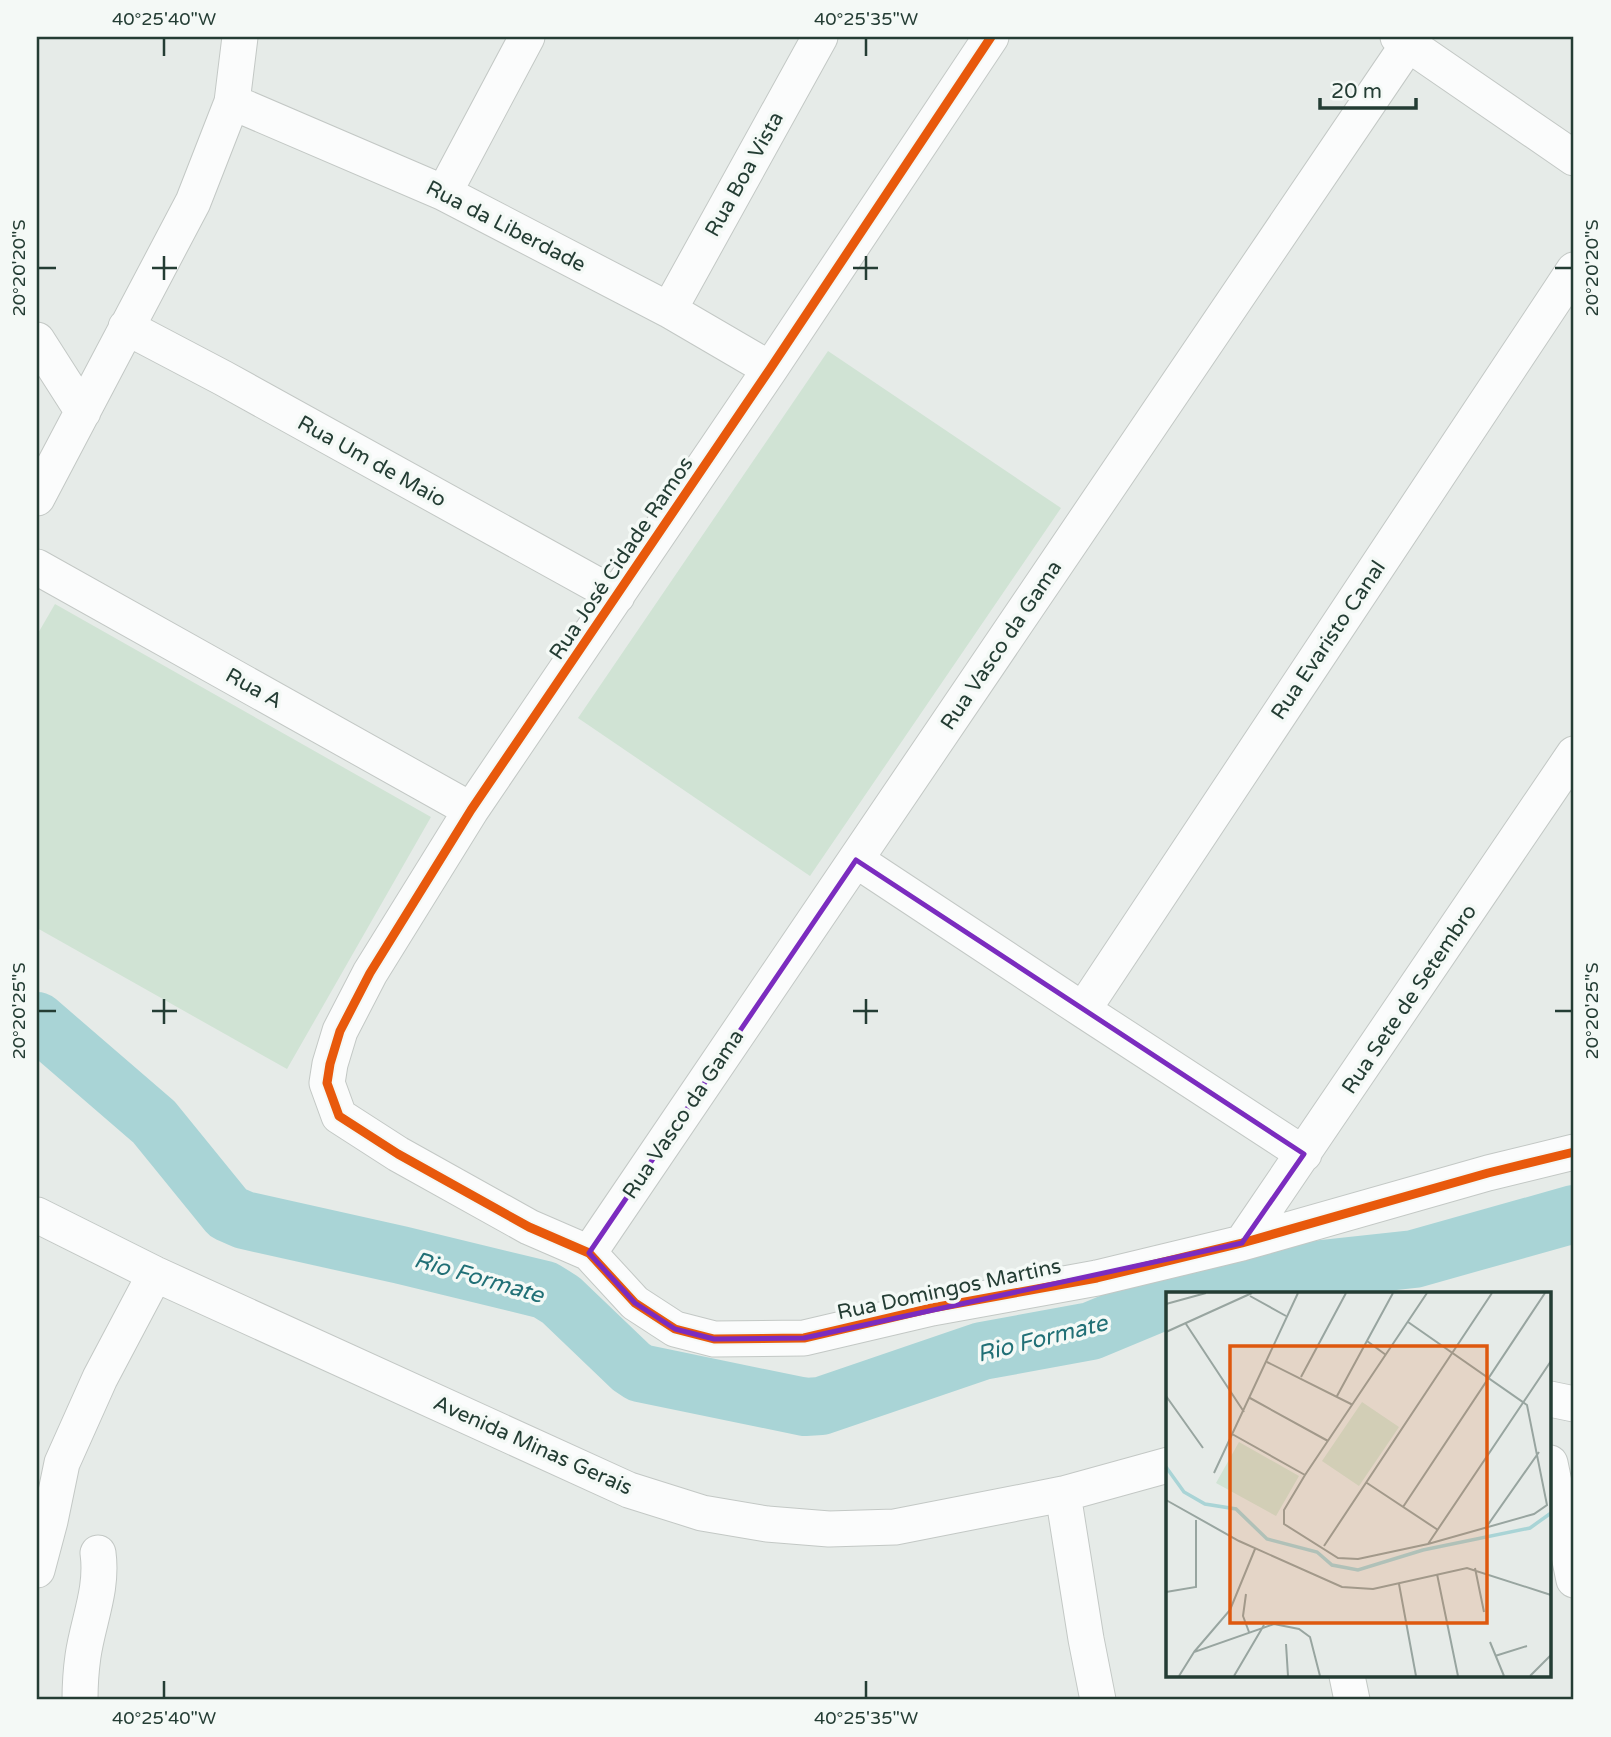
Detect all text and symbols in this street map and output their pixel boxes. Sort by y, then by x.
text: 40°25'40"W [112,8,216,30]
text: 40°25'35"W [814,8,918,30]
scale bar [1320,66,1417,110]
text: 20 m [1331,79,1382,104]
street label: Rua Boa Vista [700,107,789,241]
street label: Rua da Liberdade [422,175,590,278]
text: 20°20'20"S [8,219,30,317]
text: 20°20'20"S [1581,219,1603,317]
street label: Rua Um de Maio [293,410,450,513]
street label: Rua José Cidade Ramos [544,452,699,664]
street label: Rua Vasco da Gama [935,556,1067,735]
street label: Rua Evaristo Canal [1266,556,1391,725]
street label: Rua A [221,663,286,714]
street label: Rua Sete de Setembro [1337,900,1482,1099]
text: 20°20'25"S [8,962,30,1060]
text: 20°20'25"S [1581,962,1603,1060]
street label: Rua Vasco da Gama [617,1025,749,1204]
water label: Rio Formate [411,1246,549,1310]
street label: Rua Domingos Martins [835,1254,1063,1325]
inset map [1166,1292,1552,1678]
water label: Rio Formate [974,1309,1112,1369]
street label: Avenida Minas Gerais [430,1390,636,1501]
text: 40°25'40"W [112,1707,216,1729]
text: 40°25'35"W [814,1707,918,1729]

